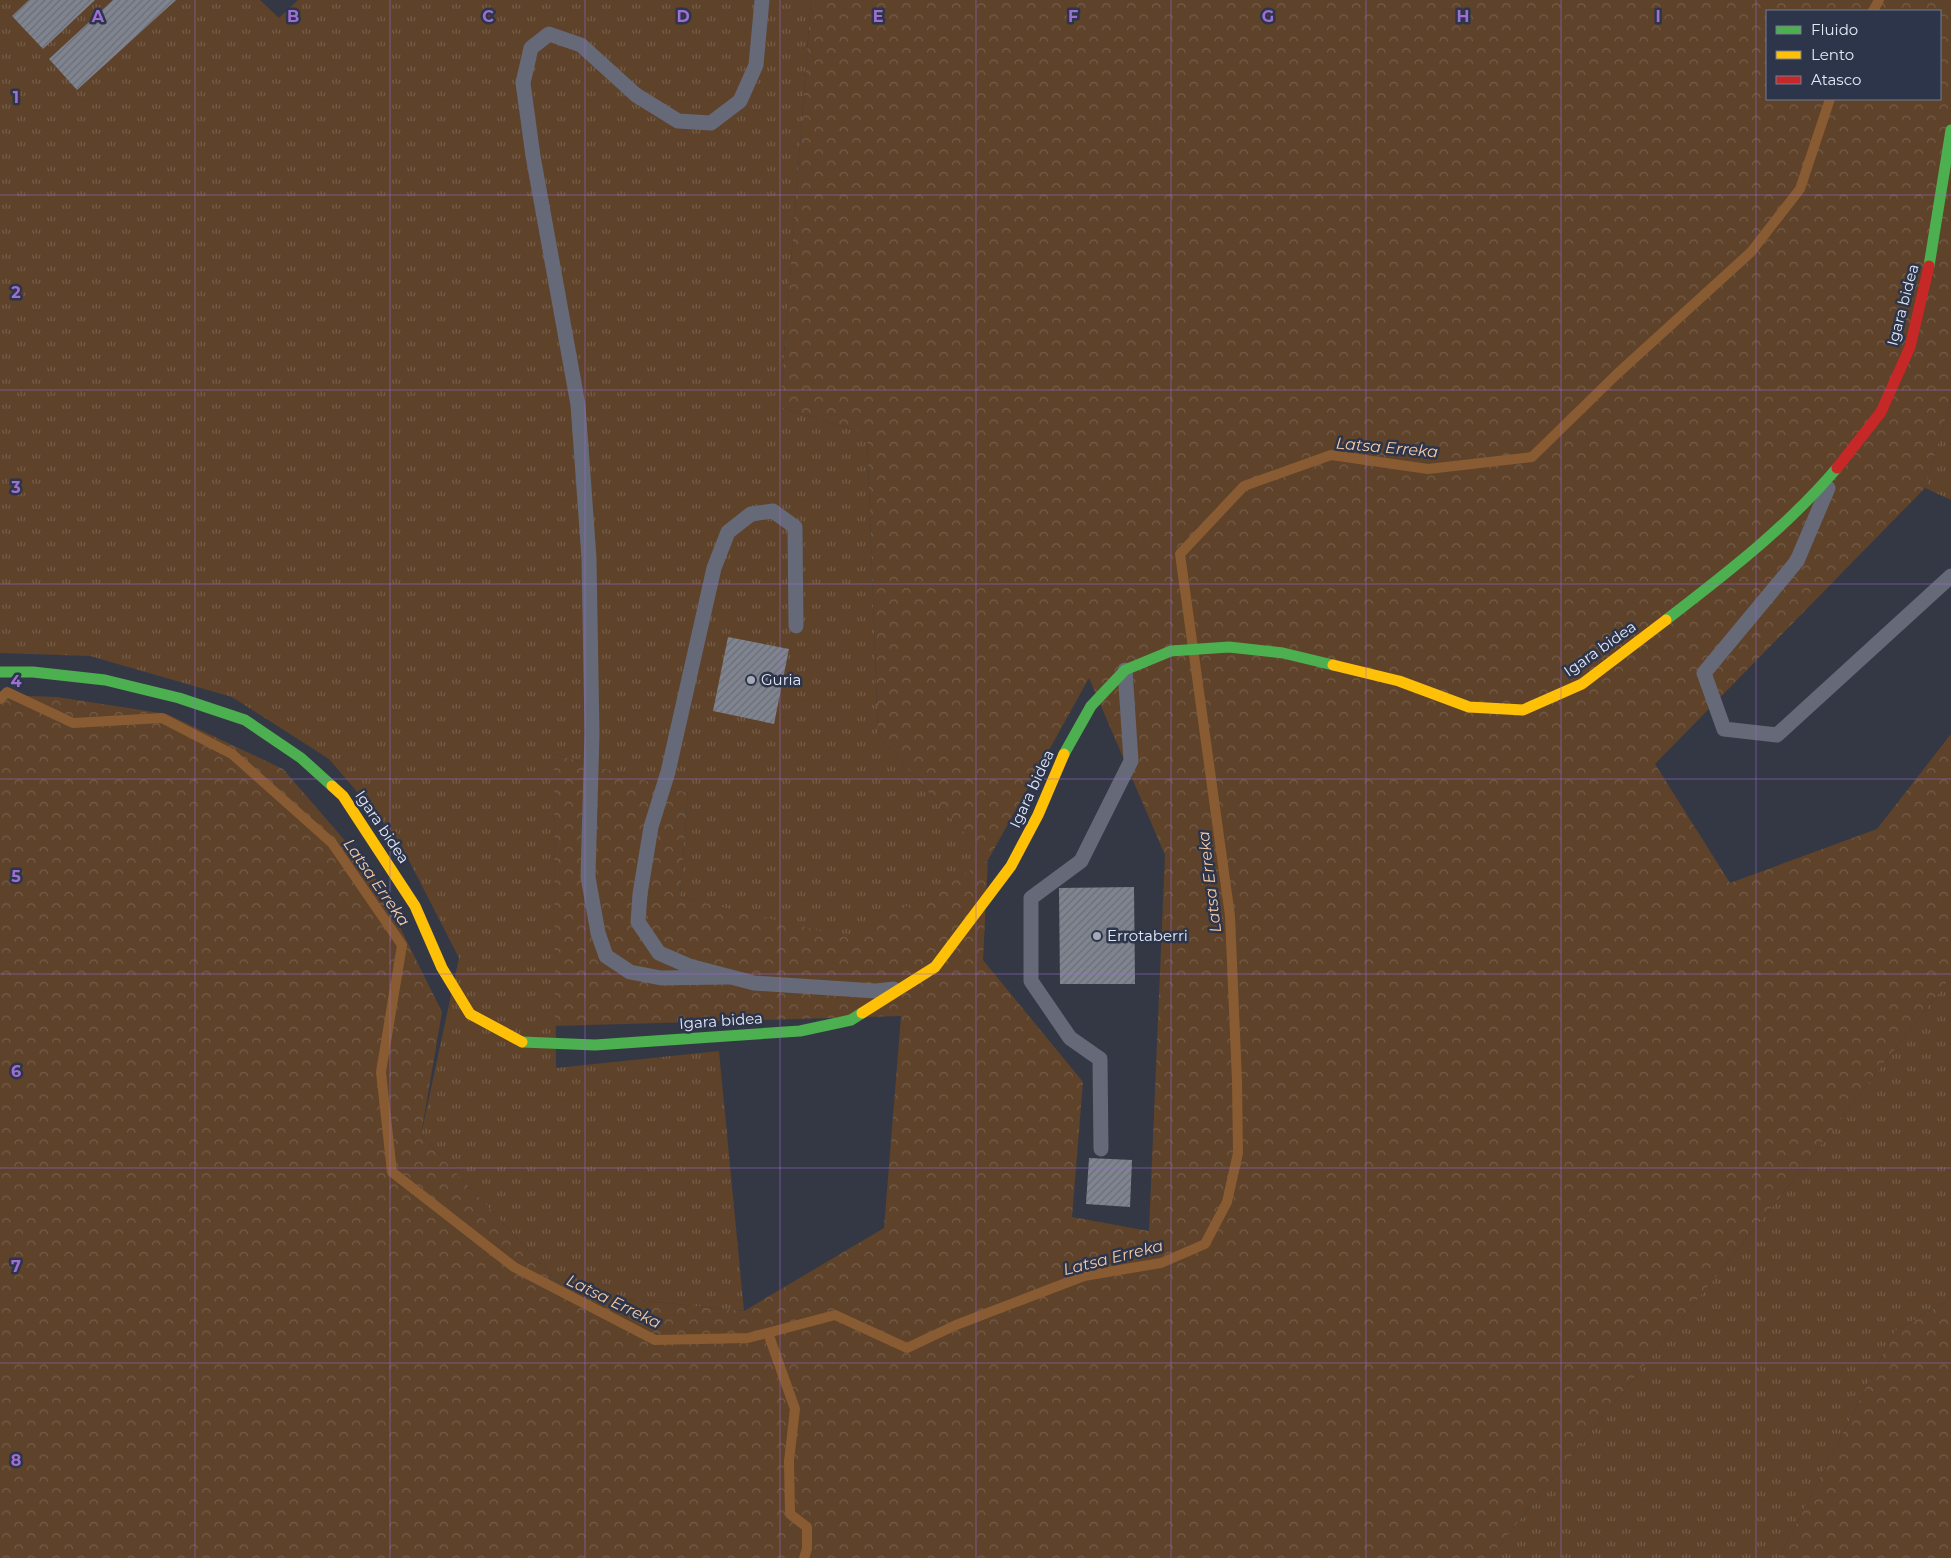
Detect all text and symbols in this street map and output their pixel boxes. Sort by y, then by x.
text: A [91,7,105,26]
text: B [287,7,299,26]
text: C [482,7,494,26]
text: D [676,7,690,26]
text: E [873,7,883,26]
text: F [1068,7,1078,26]
text: G [1262,7,1274,26]
text: H [1457,7,1469,26]
text: I [1655,7,1661,26]
legend [1766,10,1941,100]
text: Fluido [1811,20,1858,39]
text: Lento [1811,45,1854,64]
text: Atasco [1811,70,1861,89]
text: 1 [13,88,19,107]
street label: Igara bidea [1882,262,1923,348]
text: 2 [11,283,21,302]
water label: Latsa Erreka [1335,434,1439,461]
text: 3 [10,478,21,497]
street label: Igara bidea [1560,617,1640,680]
place label: Guria [761,670,801,689]
text: 4 [10,672,22,691]
marker: Guria [745,674,757,686]
street label: Igara bidea [1005,747,1058,831]
street label: Igara bidea [351,787,414,867]
water label: Latsa Erreka [1194,830,1225,934]
water label: Latsa Erreka [339,835,414,930]
text: 5 [11,867,21,886]
place label: Errotaberri [1107,926,1188,945]
marker: Errotaberri [1091,930,1103,942]
street label: Igara bidea [678,1008,763,1033]
text: 6 [11,1062,21,1081]
water label: Latsa Erreka [1061,1236,1165,1279]
text: 7 [11,1257,21,1276]
water label: Latsa Erreka [564,1270,664,1332]
text: 8 [11,1451,21,1470]

